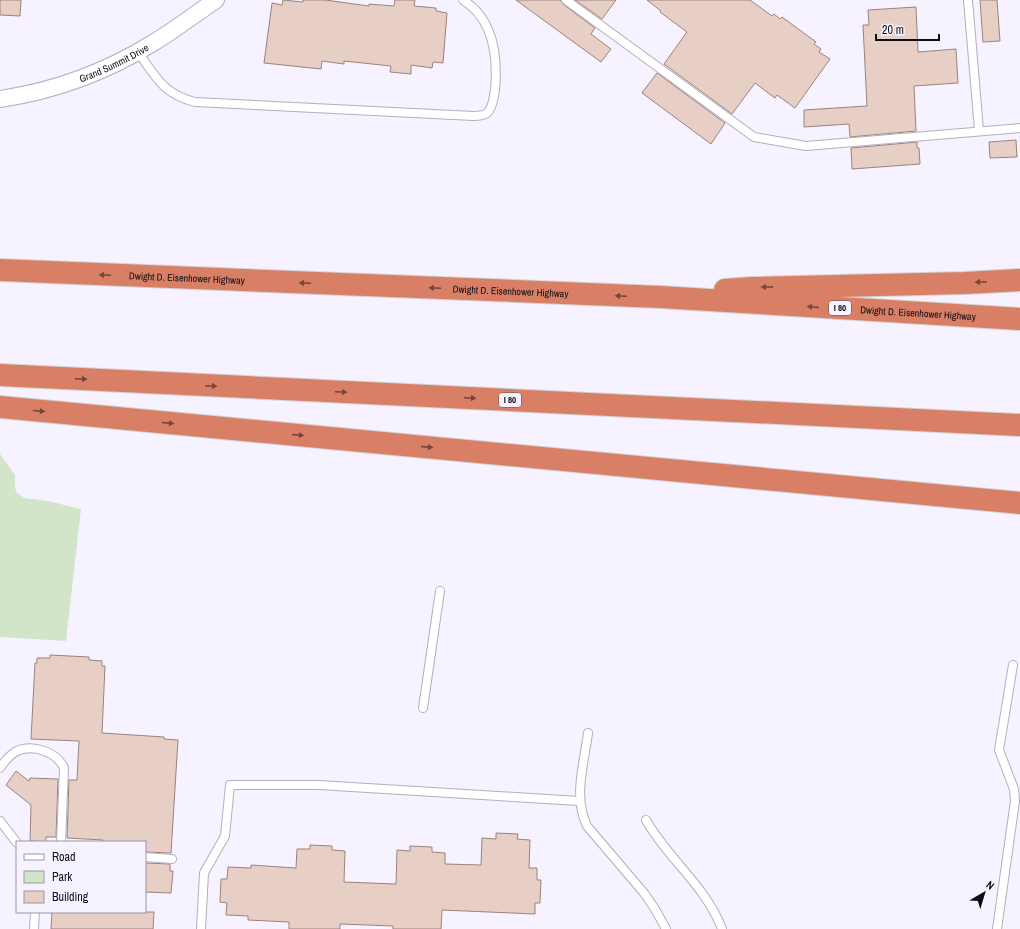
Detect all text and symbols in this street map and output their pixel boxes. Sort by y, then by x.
scale bar [876,16,939,42]
text: 20 m [882,22,904,38]
street label: Grand Summit Drive [77,41,151,85]
street label: Dwight D. Eisenhower Highway [129,269,246,287]
one-way arrow [99,271,111,278]
one-way arrow [299,279,311,286]
one-way arrow [975,279,987,286]
street label: Dwight D. Eisenhower Highway [452,282,570,300]
one-way arrow [760,284,773,290]
one-way arrow [428,285,441,291]
one-way arrow [615,292,627,299]
road number: I 80 [829,301,851,315]
one-way arrow [807,303,819,310]
street label: Dwight D. Eisenhower Highway [860,303,977,323]
one-way arrow [75,376,87,383]
one-way arrow [205,382,217,389]
one-way arrow [335,389,348,395]
road number: I 80 [499,393,521,407]
one-way arrow [464,395,476,402]
one-way arrow [33,407,45,414]
one-way arrow [162,419,174,426]
one-way arrow [292,432,304,438]
one-way arrow [421,444,433,451]
legend [16,841,146,913]
text: Road [52,849,76,865]
text: Park [52,869,72,885]
north arrow [964,873,1004,913]
text: N [983,878,997,893]
text: Building [52,889,89,905]

